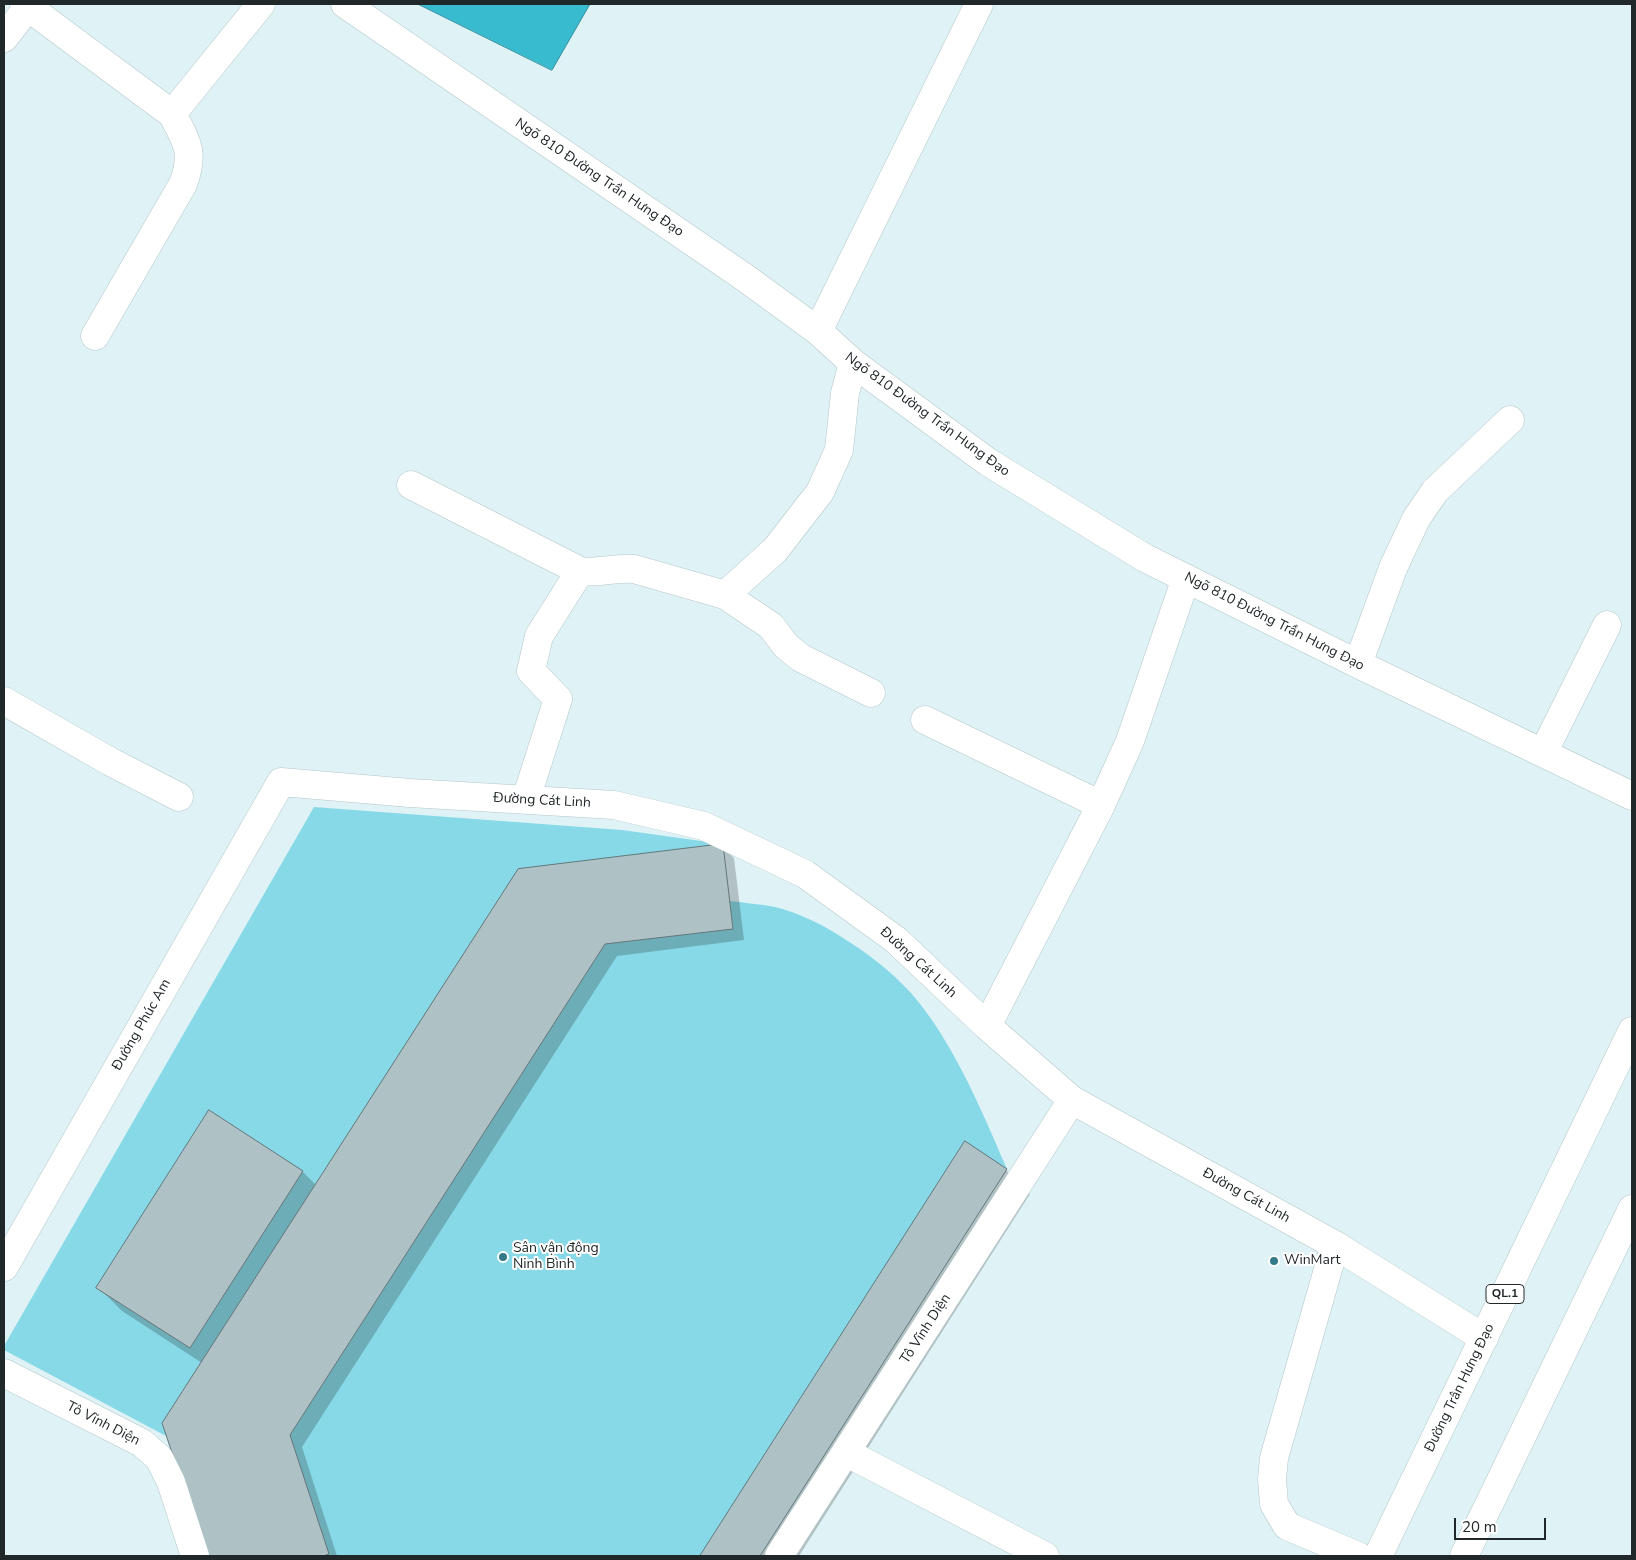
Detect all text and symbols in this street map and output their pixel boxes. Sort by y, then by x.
street label: Ngõ 810 Đường Trần Hưng Đạo [512,115,686,241]
street label: Ngõ 810 Đường Trần Hưng Đạo [841,350,1013,480]
street label: Ngõ 810 Đường Trần Hưng Đạo [1181,569,1367,675]
street label: Đường Cát Linh [493,790,591,812]
street label: Đường Cát Linh [876,924,960,1002]
street label: Đường Phúc Am [109,976,175,1074]
street label: Đường Cát Linh [1199,1165,1293,1227]
place label: Sân vận động Ninh Bình [513,1241,599,1274]
marker: Sân vận động Ninh Bình [497,1251,509,1263]
place label: WinMart [1284,1253,1340,1269]
marker: WinMart [1268,1255,1280,1267]
road number: QL.1 [1486,1285,1524,1304]
street label: Tô Vĩnh Diện [897,1291,955,1367]
street label: Đường Trân Hưng Đạo [1422,1321,1498,1455]
street label: Tô Vĩnh Diện [63,1398,143,1450]
scale bar [1456,1508,1548,1540]
text: 20 m [1462,1517,1497,1537]

